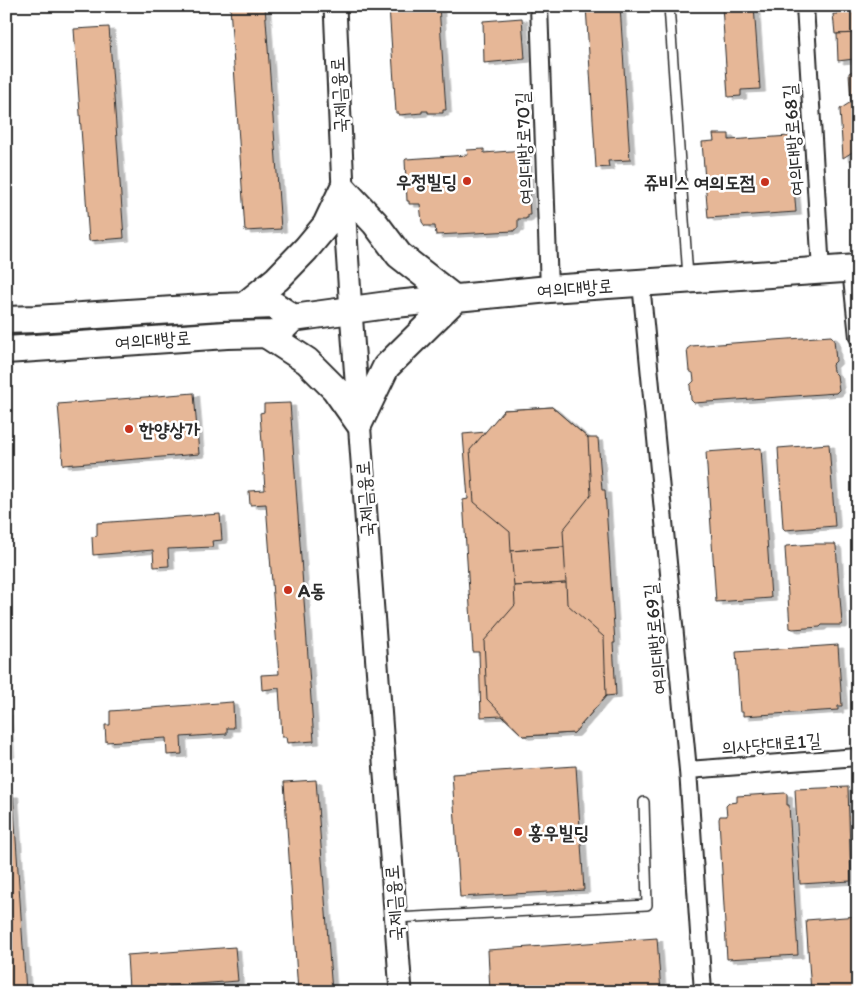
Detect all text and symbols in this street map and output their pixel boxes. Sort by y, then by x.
street label: 국제금융로 [326,56,352,134]
street label: 여의대방로68길 [778,83,808,197]
street label: 여의대방로70길 [511,91,537,205]
place label: 우정빌딩 [396,170,457,193]
place label: 쥬비스 여의도점 [644,171,756,194]
marker: 우정빌딩 [461,175,473,187]
marker: 쥬비스 여의도점 [759,176,771,188]
street label: 여의대방로 [536,274,614,302]
street label: 여의대방로 [114,326,192,354]
place label: 한양상가 [138,418,201,441]
marker: 한양상가 [123,423,135,435]
street label: 국제금융로 [351,460,379,538]
place label: A동 [297,579,325,602]
street label: 여의대방로69길 [639,582,671,696]
marker: A동 [282,584,294,596]
street label: 의사당대로1길 [720,728,822,760]
place label: 홍우빌딩 [528,821,589,844]
marker: 홍우빌딩 [512,826,524,838]
street label: 국제금융로 [380,864,408,942]

